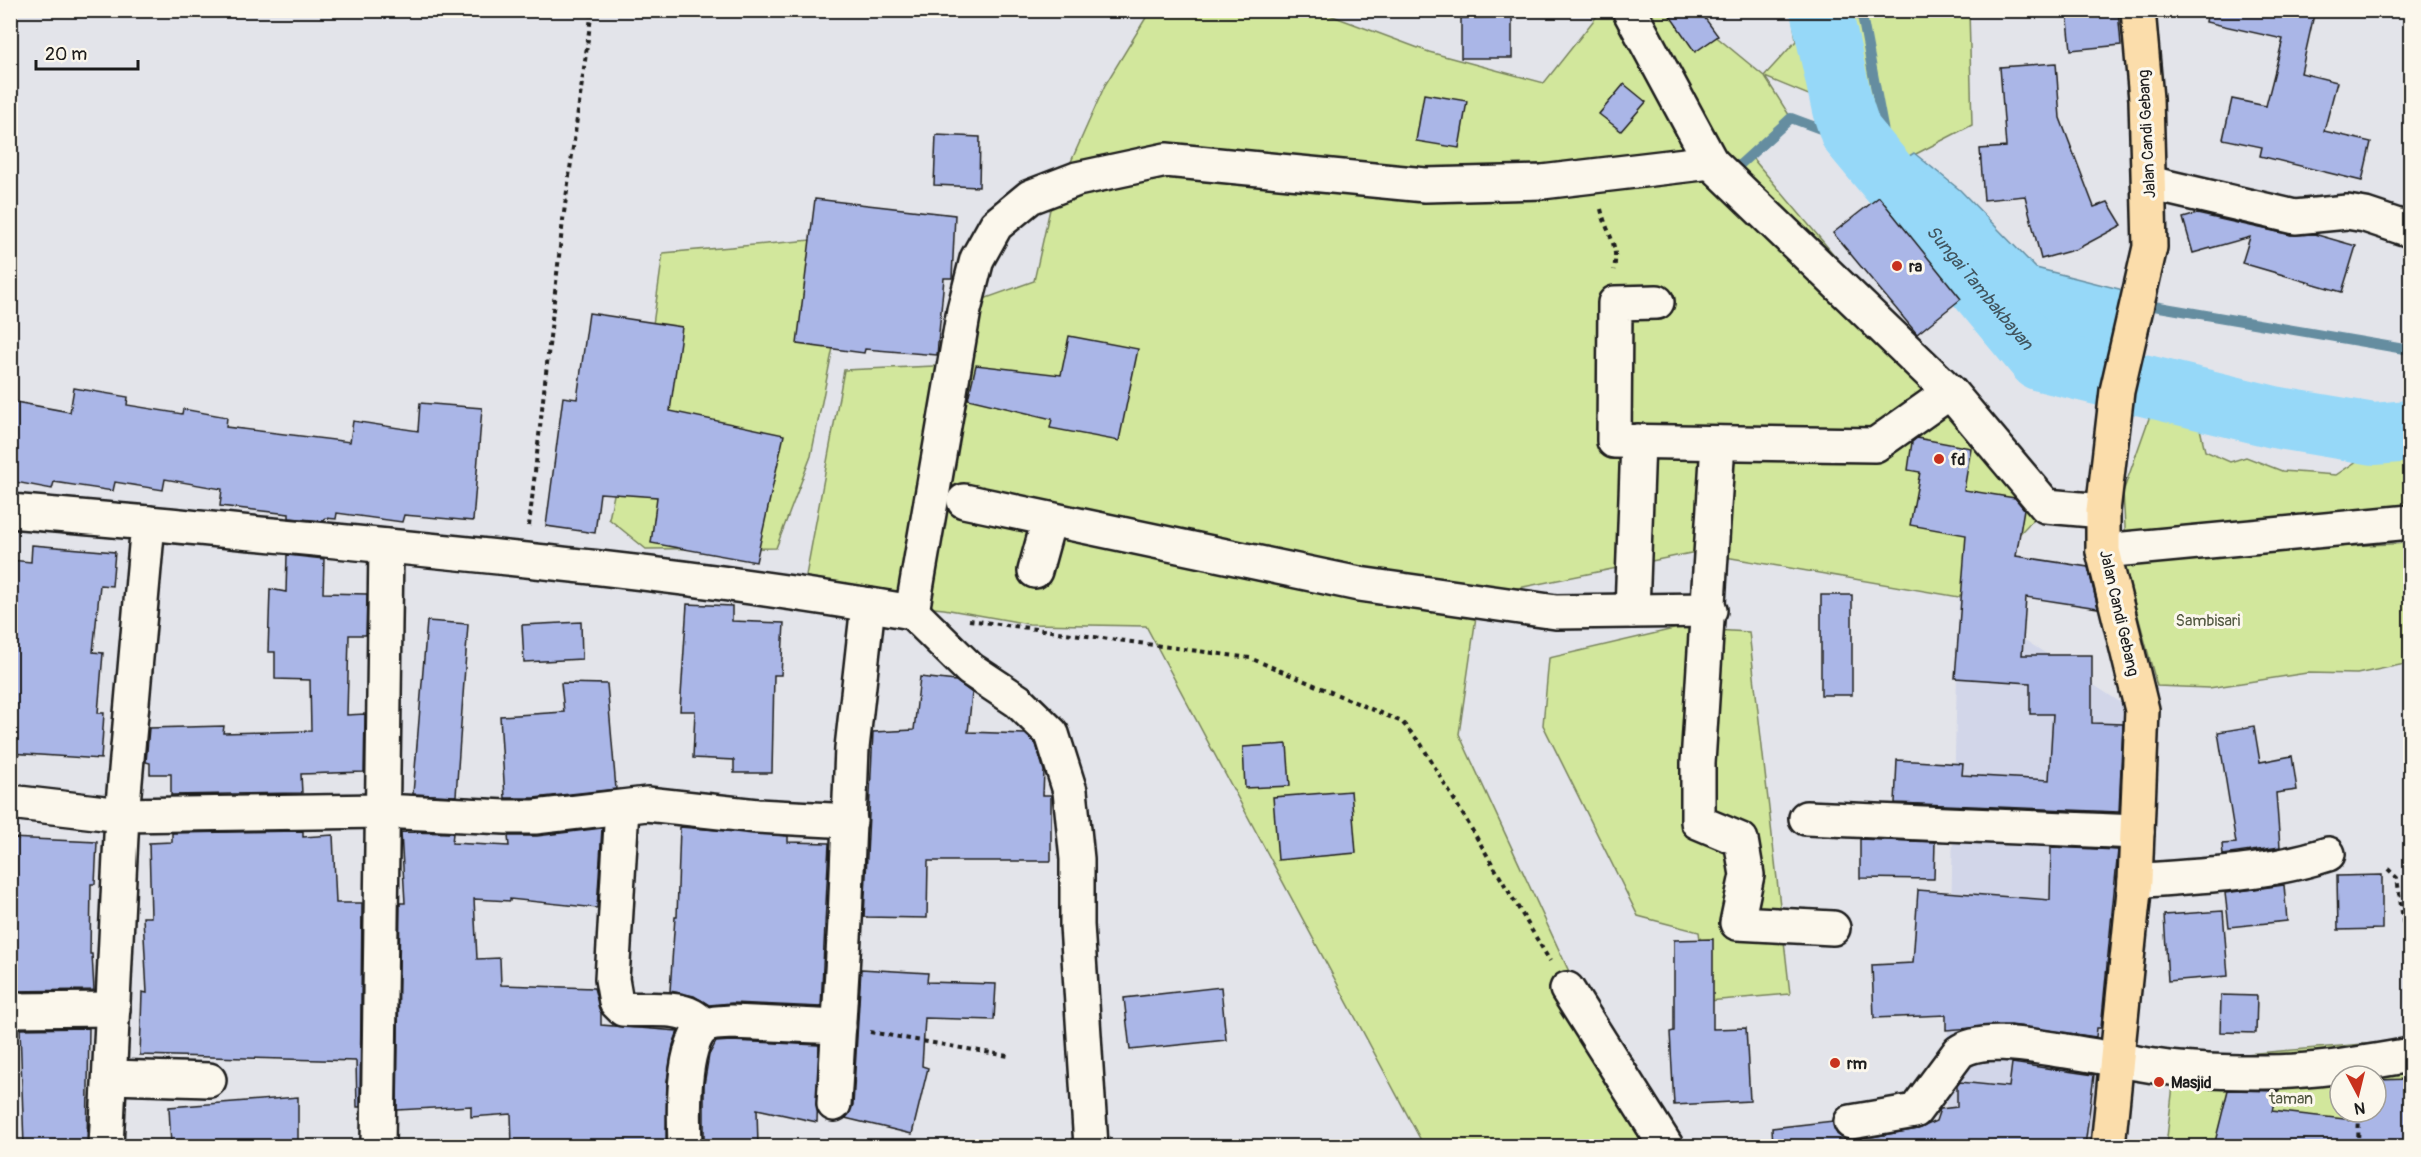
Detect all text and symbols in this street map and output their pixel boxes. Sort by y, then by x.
scale bar [36,33,138,71]
text: 20 m [45,43,87,66]
street label: Jalan Candi Gebang [2134,69,2160,199]
water label: Sungai Tambakbayan [1921,221,2038,356]
place label: ra [1909,257,1923,277]
marker: ra [1890,259,1904,273]
place label: fd [1951,450,1965,470]
marker: fd [1932,452,1946,466]
street label: Jalan Candi Gebang [2095,548,2143,678]
park label: Sambisari [2176,611,2241,631]
place label: rm [1847,1054,1867,1074]
marker: rm [1828,1056,1842,1070]
north arrow [2328,1064,2388,1124]
place label: Masjid [2171,1073,2212,1093]
marker: Masjid [2152,1075,2166,1089]
park label: taman [2268,1089,2313,1109]
text: N [2353,1097,2366,1119]

